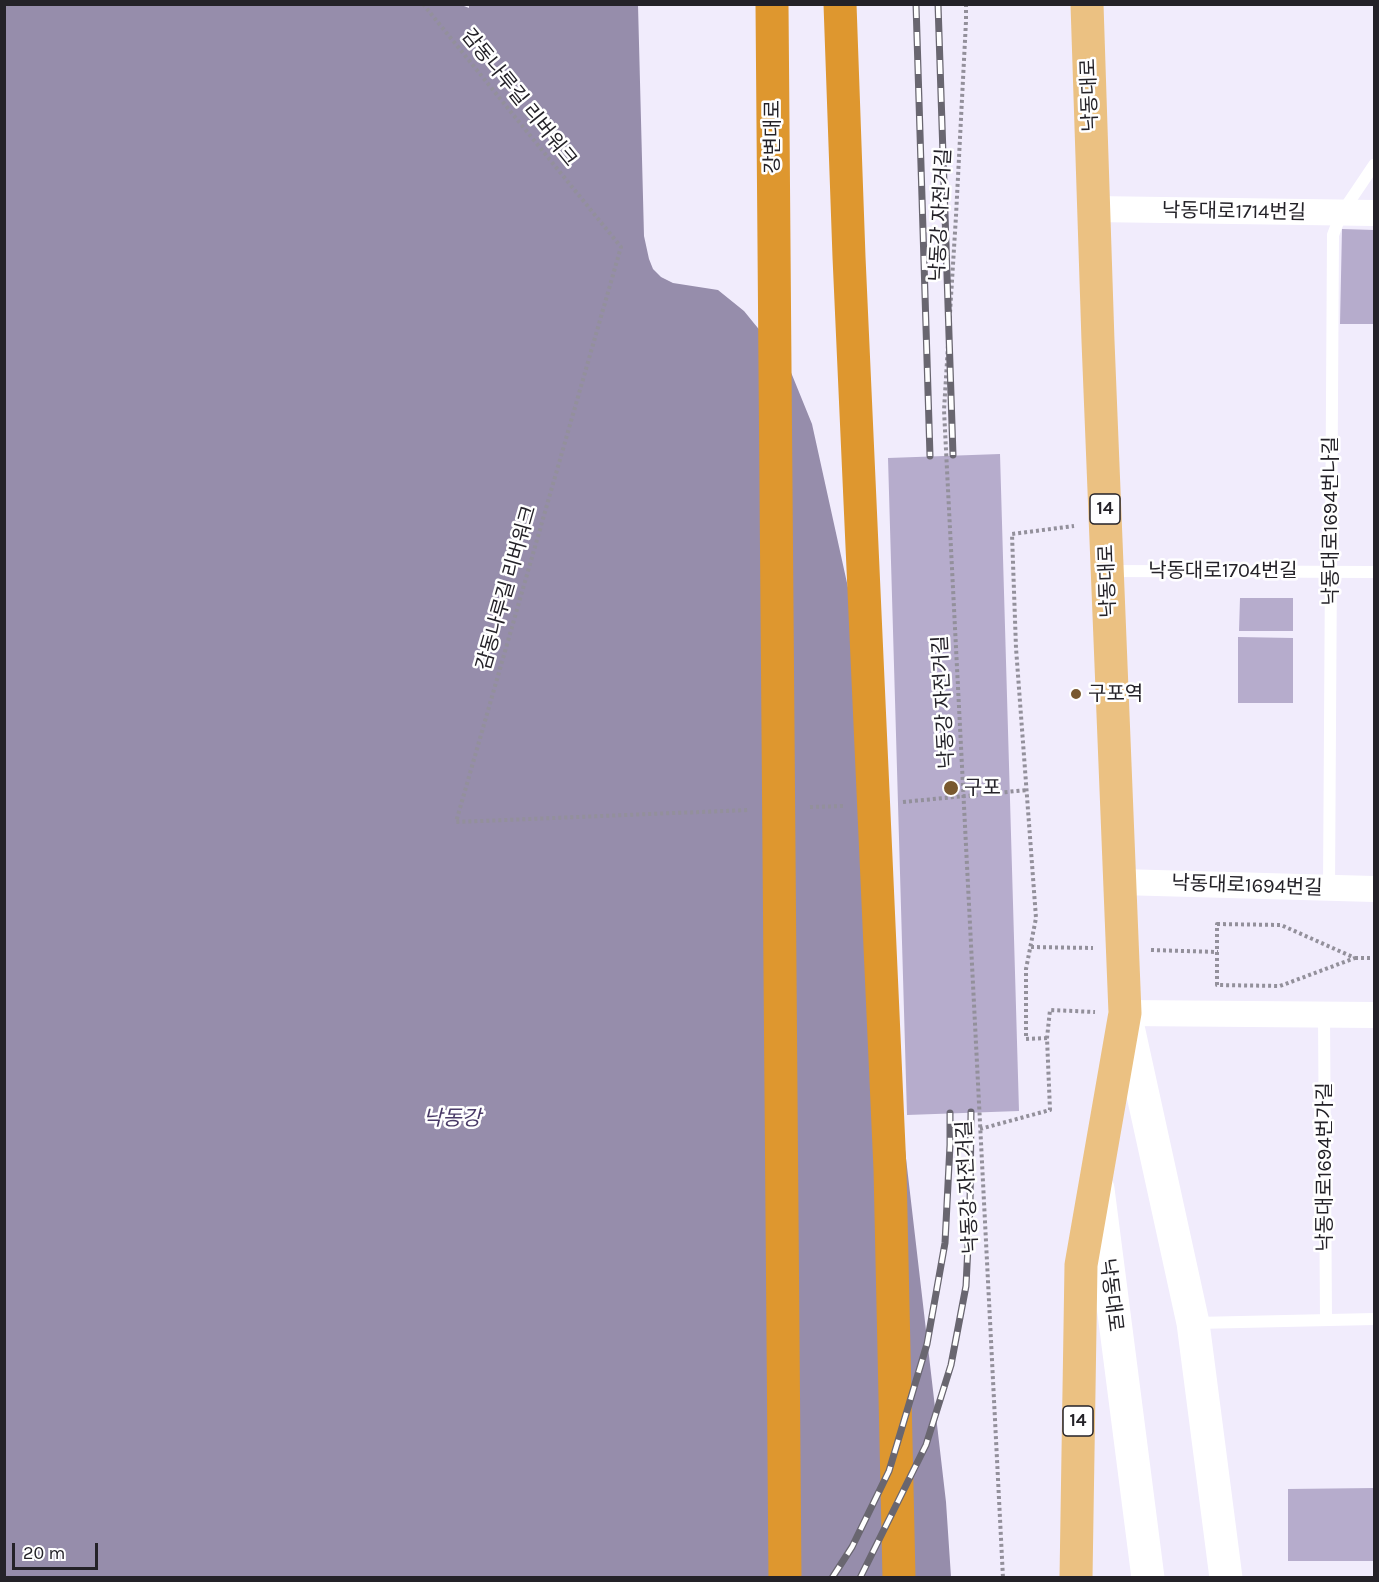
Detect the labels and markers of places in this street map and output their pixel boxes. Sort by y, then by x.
place label: 구포역 [1088,682,1143,706]
marker: 구포역 [1069,687,1083,701]
place label: 구포 [964,776,1001,800]
marker: 구포 [942,779,960,797]

